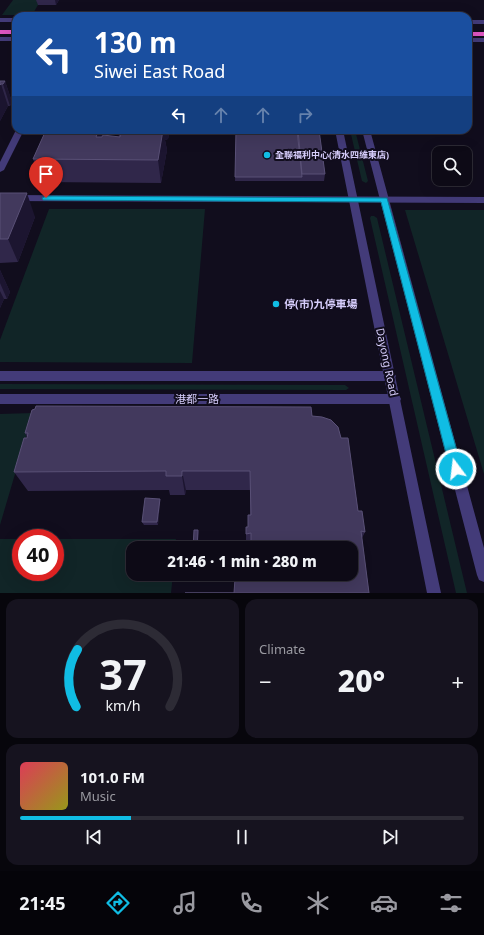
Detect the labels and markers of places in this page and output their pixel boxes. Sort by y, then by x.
place label: 全聯福利中心(清水四維東店) [275,148,389,161]
marker: 全聯福利中心(清水四維東店) [262,150,272,160]
pin [29,157,63,198]
place label: 停(市)九停車場 [284,296,357,311]
marker: 停(市)九停車場 [271,299,281,309]

